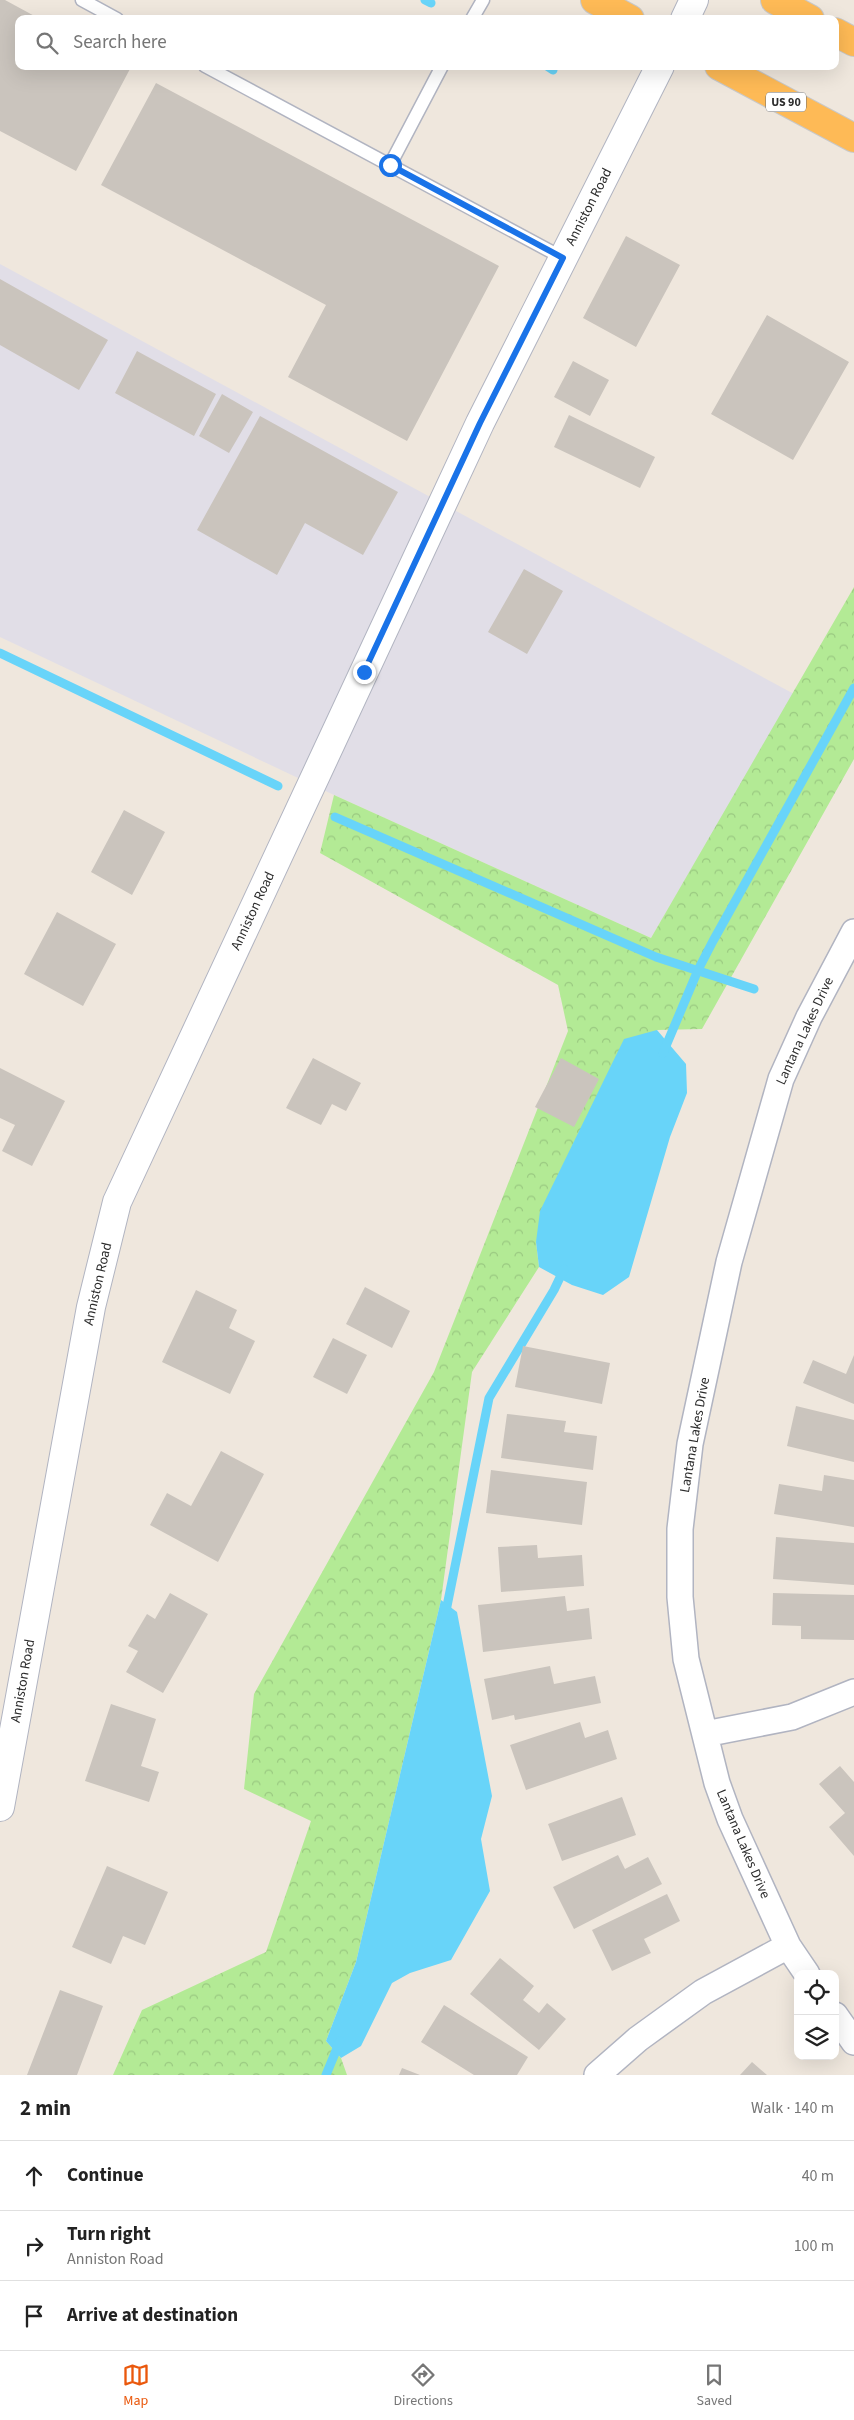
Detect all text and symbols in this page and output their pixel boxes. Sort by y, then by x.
search box [15,15,839,70]
icon: search [33,29,61,57]
text: Search here [73,29,167,56]
road number: US 90 [766,92,806,111]
route start [379,154,402,177]
street label: Anniston Road [561,165,617,249]
route end [353,661,376,684]
street label: Anniston Road [226,868,280,954]
street label: Lantana Lakes Drive [771,974,839,1088]
street label: Anniston Road [79,1241,117,1327]
street label: Lantana Lakes Drive [675,1376,715,1494]
street label: Anniston Road [6,1638,40,1724]
street label: Lantana Lakes Drive [711,1786,775,1902]
map controls [794,1970,839,2060]
button: locate [794,1970,839,2015]
button: layers [794,2015,839,2060]
text: 2 min [20,2093,71,2123]
text: Walk · 140 m [751,2097,834,2119]
icon: ahead [20,2162,48,2190]
text: Continue [67,2162,144,2189]
text: 40 m [802,2165,834,2187]
text: Turn right [67,2221,151,2248]
icon: right [20,2232,48,2260]
text: 100 m [794,2235,834,2257]
text: Anniston Road [67,2248,164,2270]
icon: arrive [20,2302,48,2330]
text: Arrive at destination [67,2302,238,2329]
tab: Map [122,2361,150,2411]
tab: Directions [394,2361,453,2411]
tab: Saved [696,2361,732,2411]

